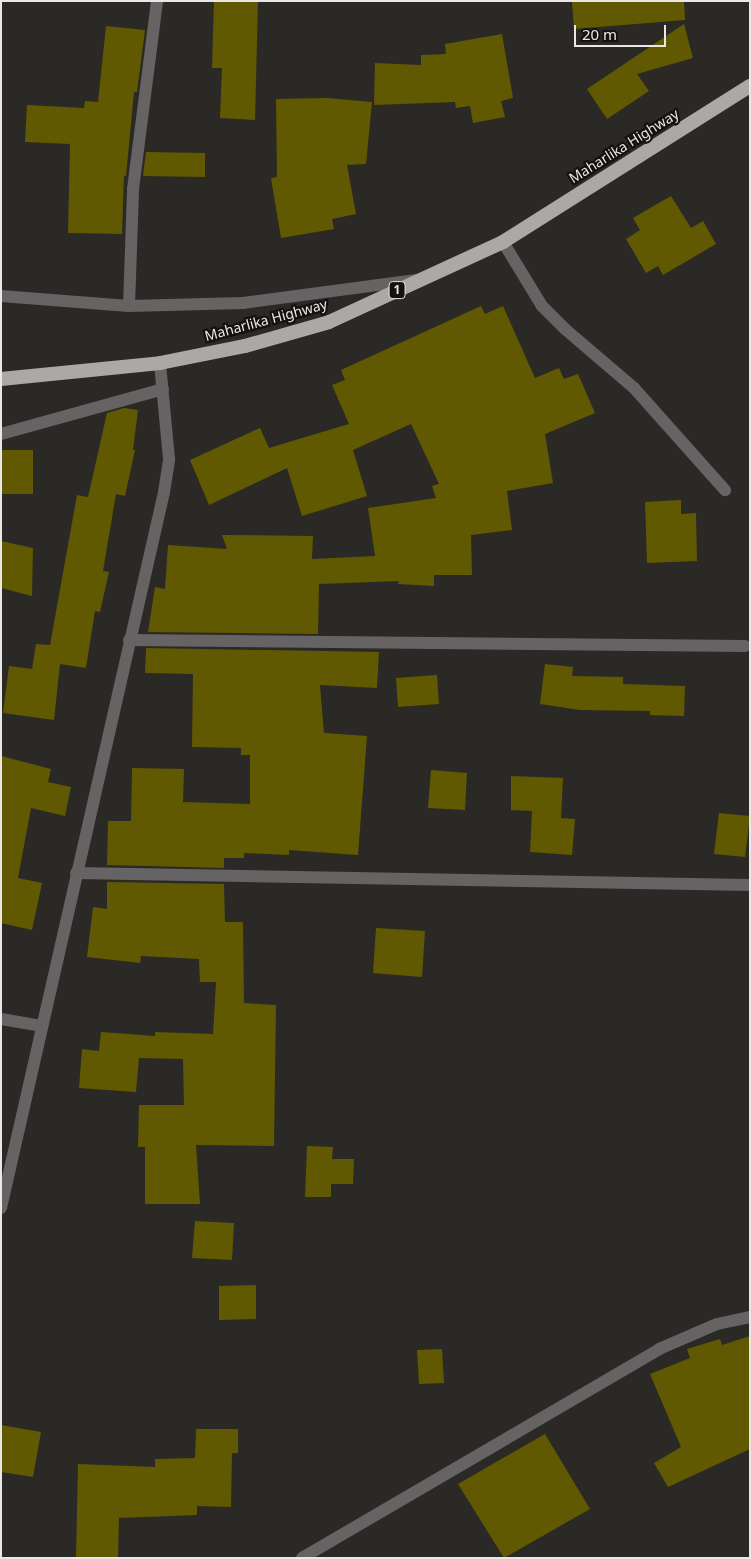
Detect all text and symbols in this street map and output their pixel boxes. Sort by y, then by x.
scale bar [576,15,668,47]
text: 20 m [582,24,617,44]
street label: Maharlika Highway [566,105,682,187]
road number: 1 [388,280,406,300]
street label: Maharlika Highway [203,296,329,344]

